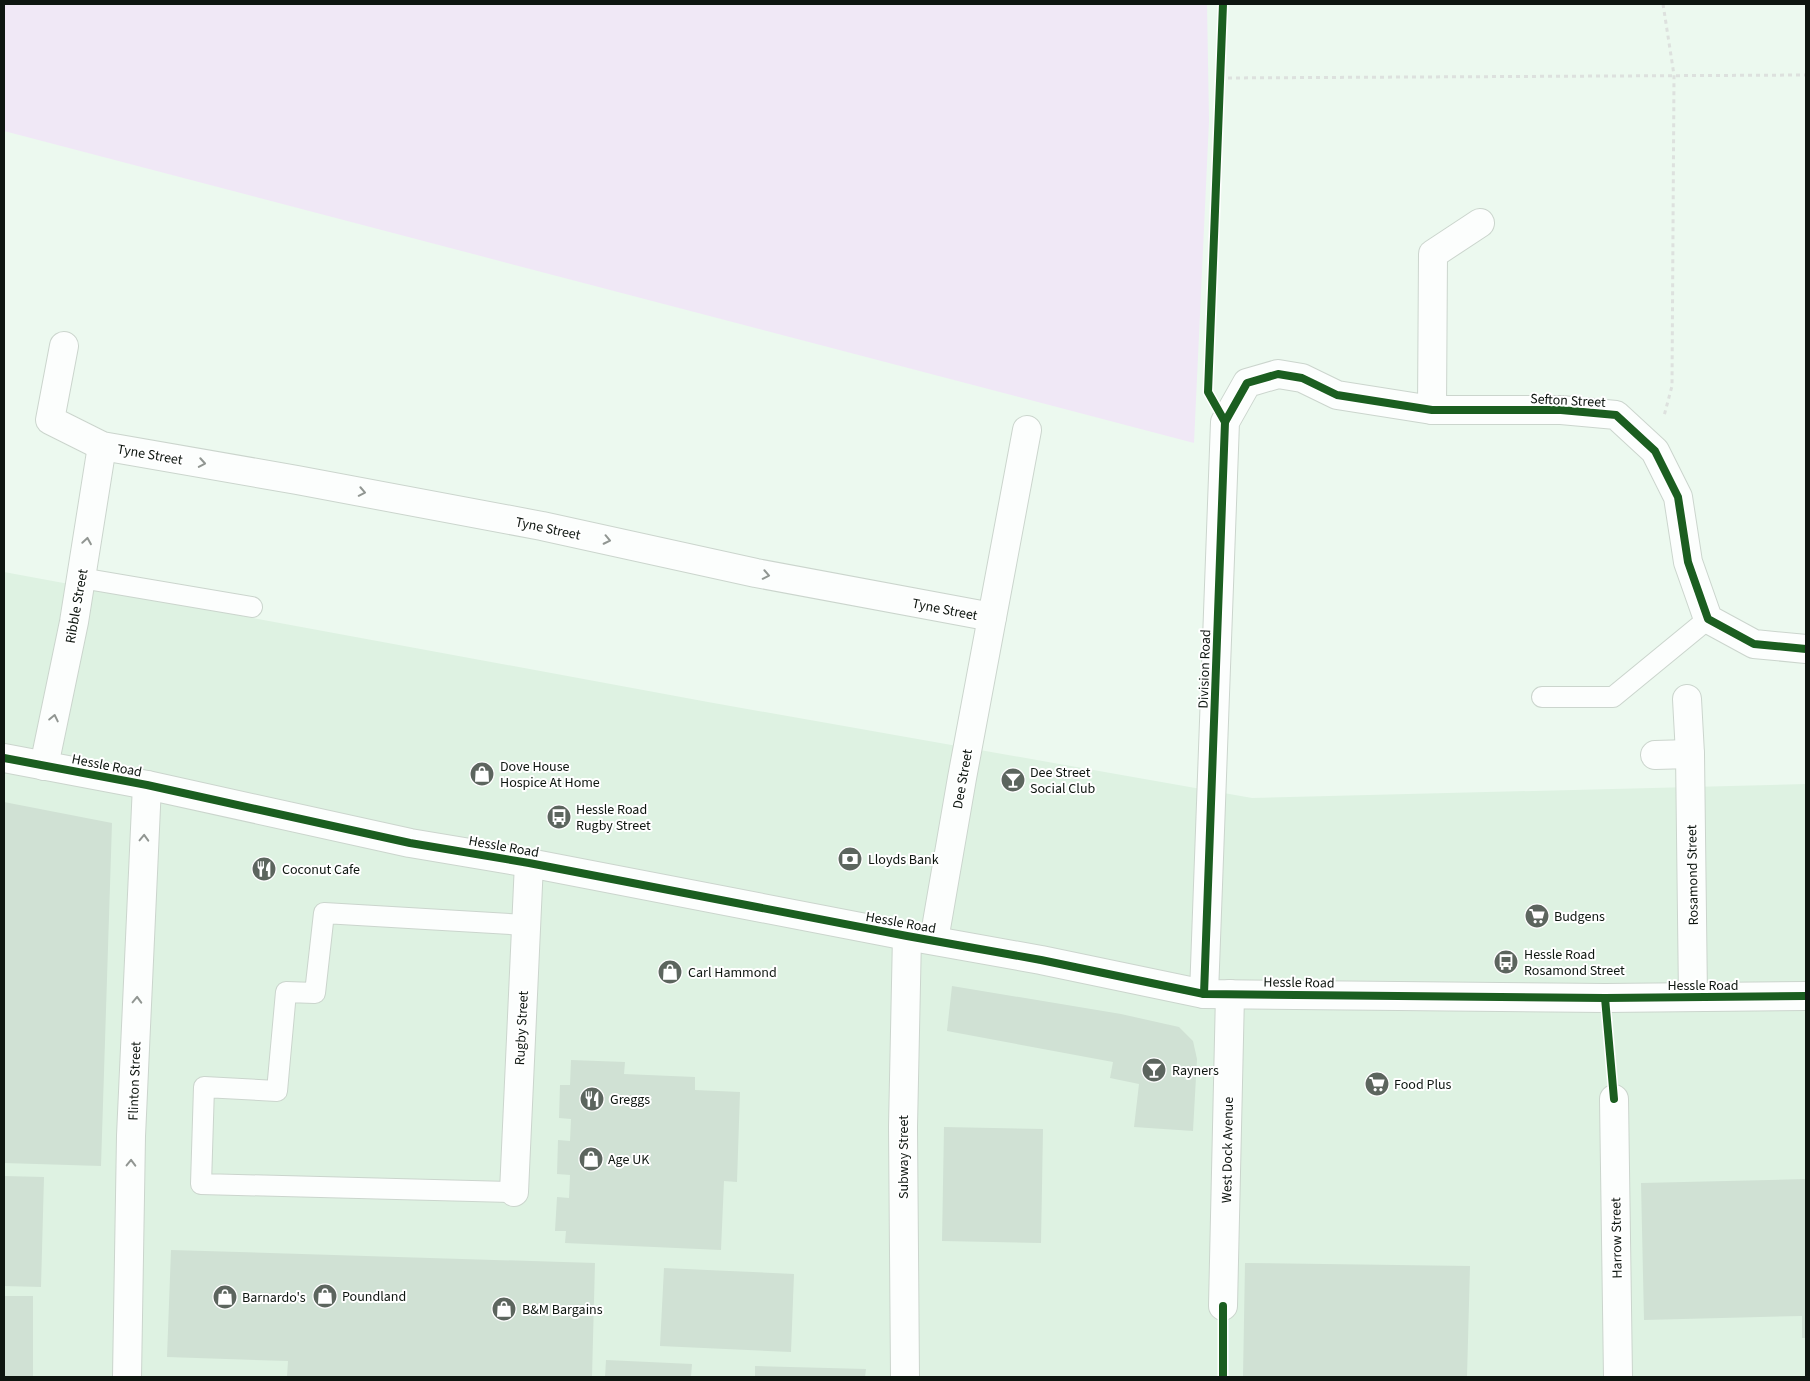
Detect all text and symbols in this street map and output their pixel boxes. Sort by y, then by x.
street label: Sefton Street [1530,389,1607,413]
street label: Tyne Street [116,439,184,471]
one-way arrow [197,458,206,468]
one-way arrow [357,487,366,497]
street label: Tyne Street [513,512,582,546]
one-way arrow [603,534,611,545]
one-way arrow [81,537,91,545]
street label: Ribble Street [61,567,93,645]
one-way arrow [761,569,770,579]
street label: Tyne Street [910,594,979,626]
street label: Division Road [1194,629,1216,709]
one-way arrow [48,714,59,722]
street label: Dee Street [948,747,978,811]
street label: Hessle Road [70,749,144,783]
place label: Dove House Hospice At Home [500,757,600,793]
shop icon: Dove House Hospice At Home [469,761,495,787]
place label: Dee Street Social Club [1030,763,1095,799]
bar icon: Dee Street Social Club [1000,767,1026,793]
place label: Hessle Road Rugby Street [576,800,651,836]
bus stop icon: Hessle Road Rugby Street [546,804,572,830]
street label: Rosamond Street [1682,824,1704,926]
street label: Hessle Road [467,831,541,863]
one-way arrow [139,834,150,842]
bank icon: Lloyds Bank [837,846,863,872]
place label: Lloyds Bank [868,850,939,870]
restaurant icon: Coconut Cafe [251,856,277,882]
place label: Coconut Cafe [282,860,360,880]
supermarket icon: Budgens [1524,903,1550,929]
street label: Hessle Road [864,907,938,939]
place label: Budgens [1554,907,1605,927]
place label: Hessle Road Rosamond Street [1524,945,1625,981]
bus stop icon: Hessle Road Rosamond Street [1493,949,1519,975]
shop icon: Carl Hammond [657,959,683,985]
place label: Carl Hammond [688,963,777,983]
street label: Hessle Road [1263,972,1335,994]
street label: Hessle Road [1667,976,1739,996]
street label: Rugby Street [510,990,534,1066]
one-way arrow [132,996,143,1004]
street label: Flinton Street [124,1041,146,1121]
bar icon: Rayners [1141,1057,1167,1083]
place label: Rayners [1172,1061,1219,1081]
supermarket icon: Food Plus [1364,1071,1390,1097]
place label: Food Plus [1394,1075,1452,1095]
restaurant icon: Greggs [579,1086,605,1112]
place label: Greggs [610,1090,650,1110]
street label: West Dock Avenue [1217,1097,1239,1203]
street label: Subway Street [894,1115,914,1199]
shop icon: Age UK [578,1146,604,1172]
place label: Age UK [608,1150,650,1170]
one-way arrow [126,1159,136,1166]
street label: Harrow Street [1606,1197,1628,1279]
shop icon: Poundland [312,1283,338,1309]
shop icon: Barnardo's [212,1284,238,1310]
place label: Poundland [342,1287,406,1307]
place label: Barnardo's [242,1288,306,1308]
shop icon: B&M Bargains [491,1296,517,1322]
place label: B&M Bargains [522,1300,603,1320]

